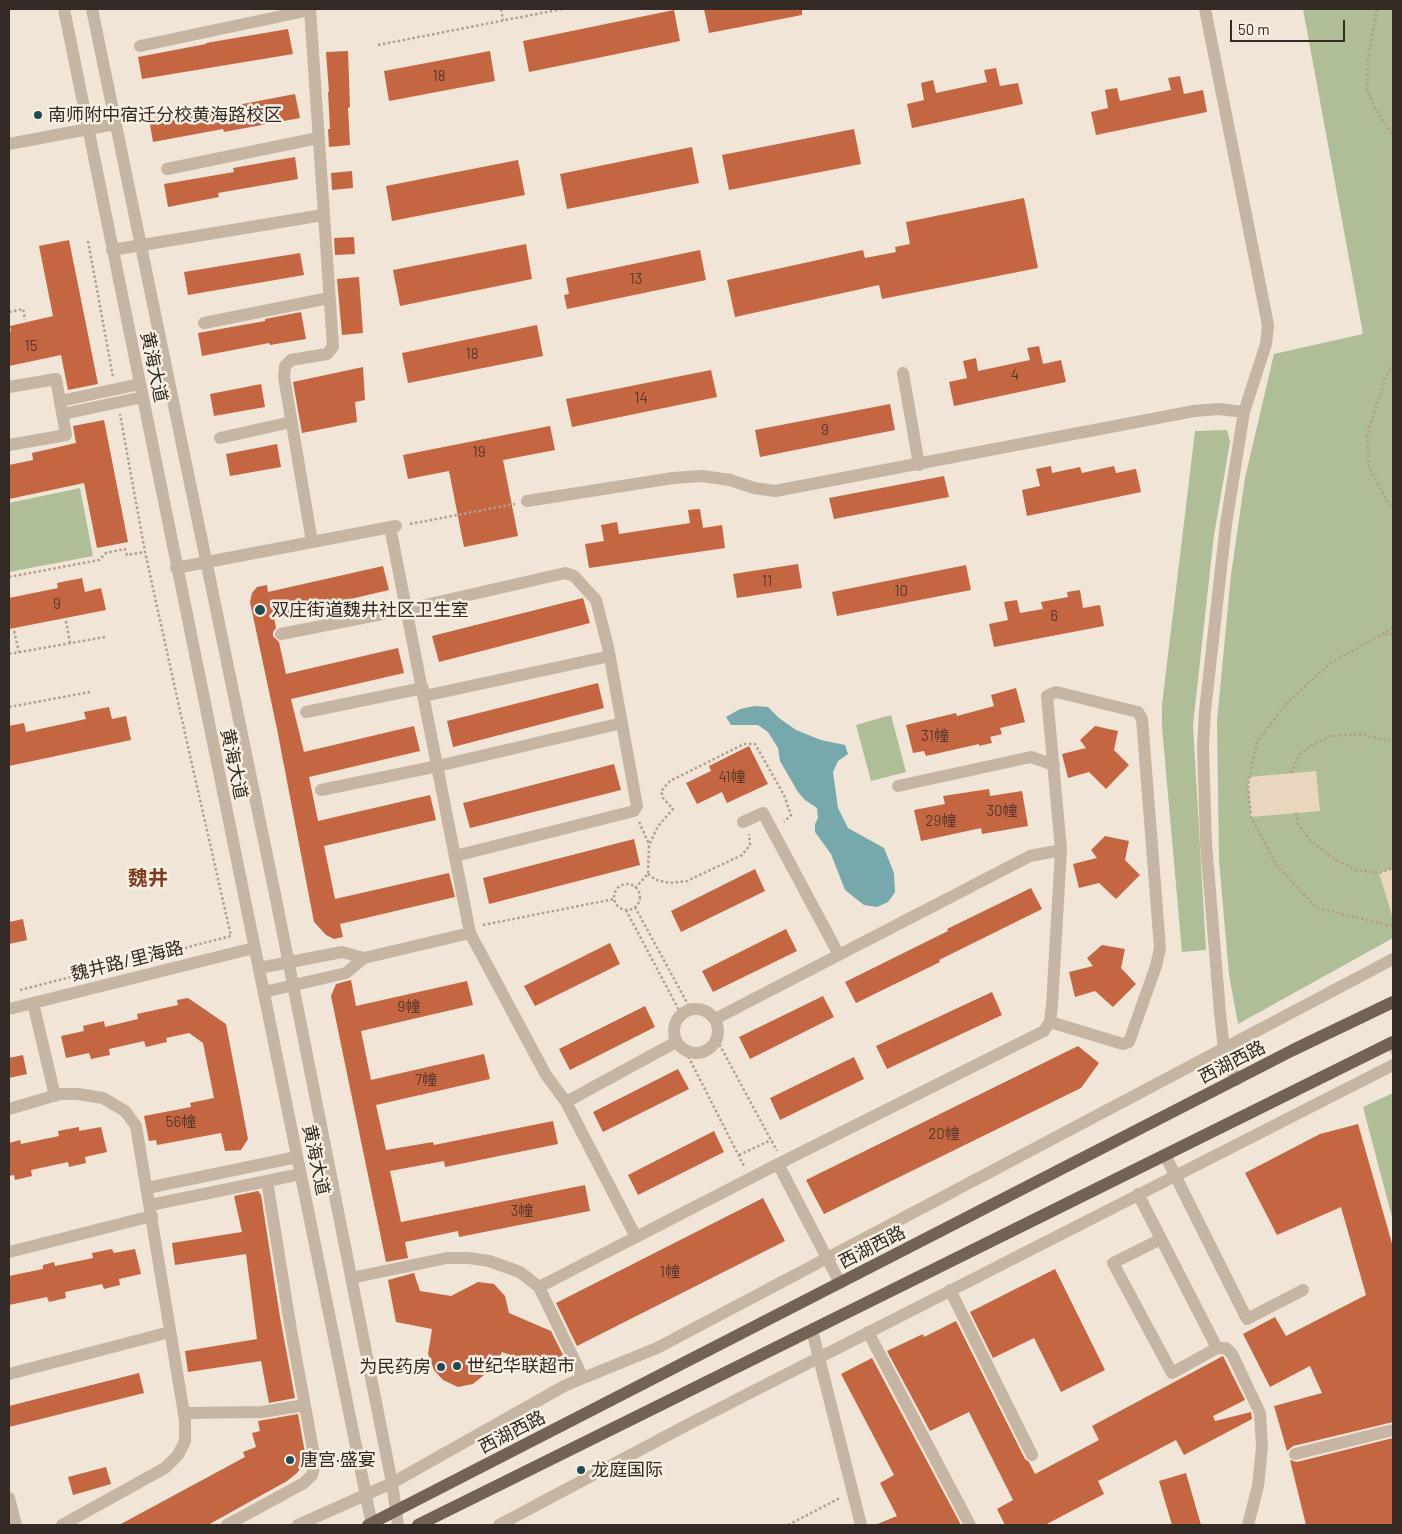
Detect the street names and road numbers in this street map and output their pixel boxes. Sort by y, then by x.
street label: 黄海大道 [136,330,172,404]
street label: 黄海大道 [216,727,252,801]
street label: 魏井路/里海路 [68,937,186,985]
street label: 西湖西路 [1195,1036,1269,1088]
street label: 黄海大道 [298,1123,334,1197]
street label: 西湖西路 [835,1221,909,1273]
street label: 西湖西路 [475,1406,549,1458]

